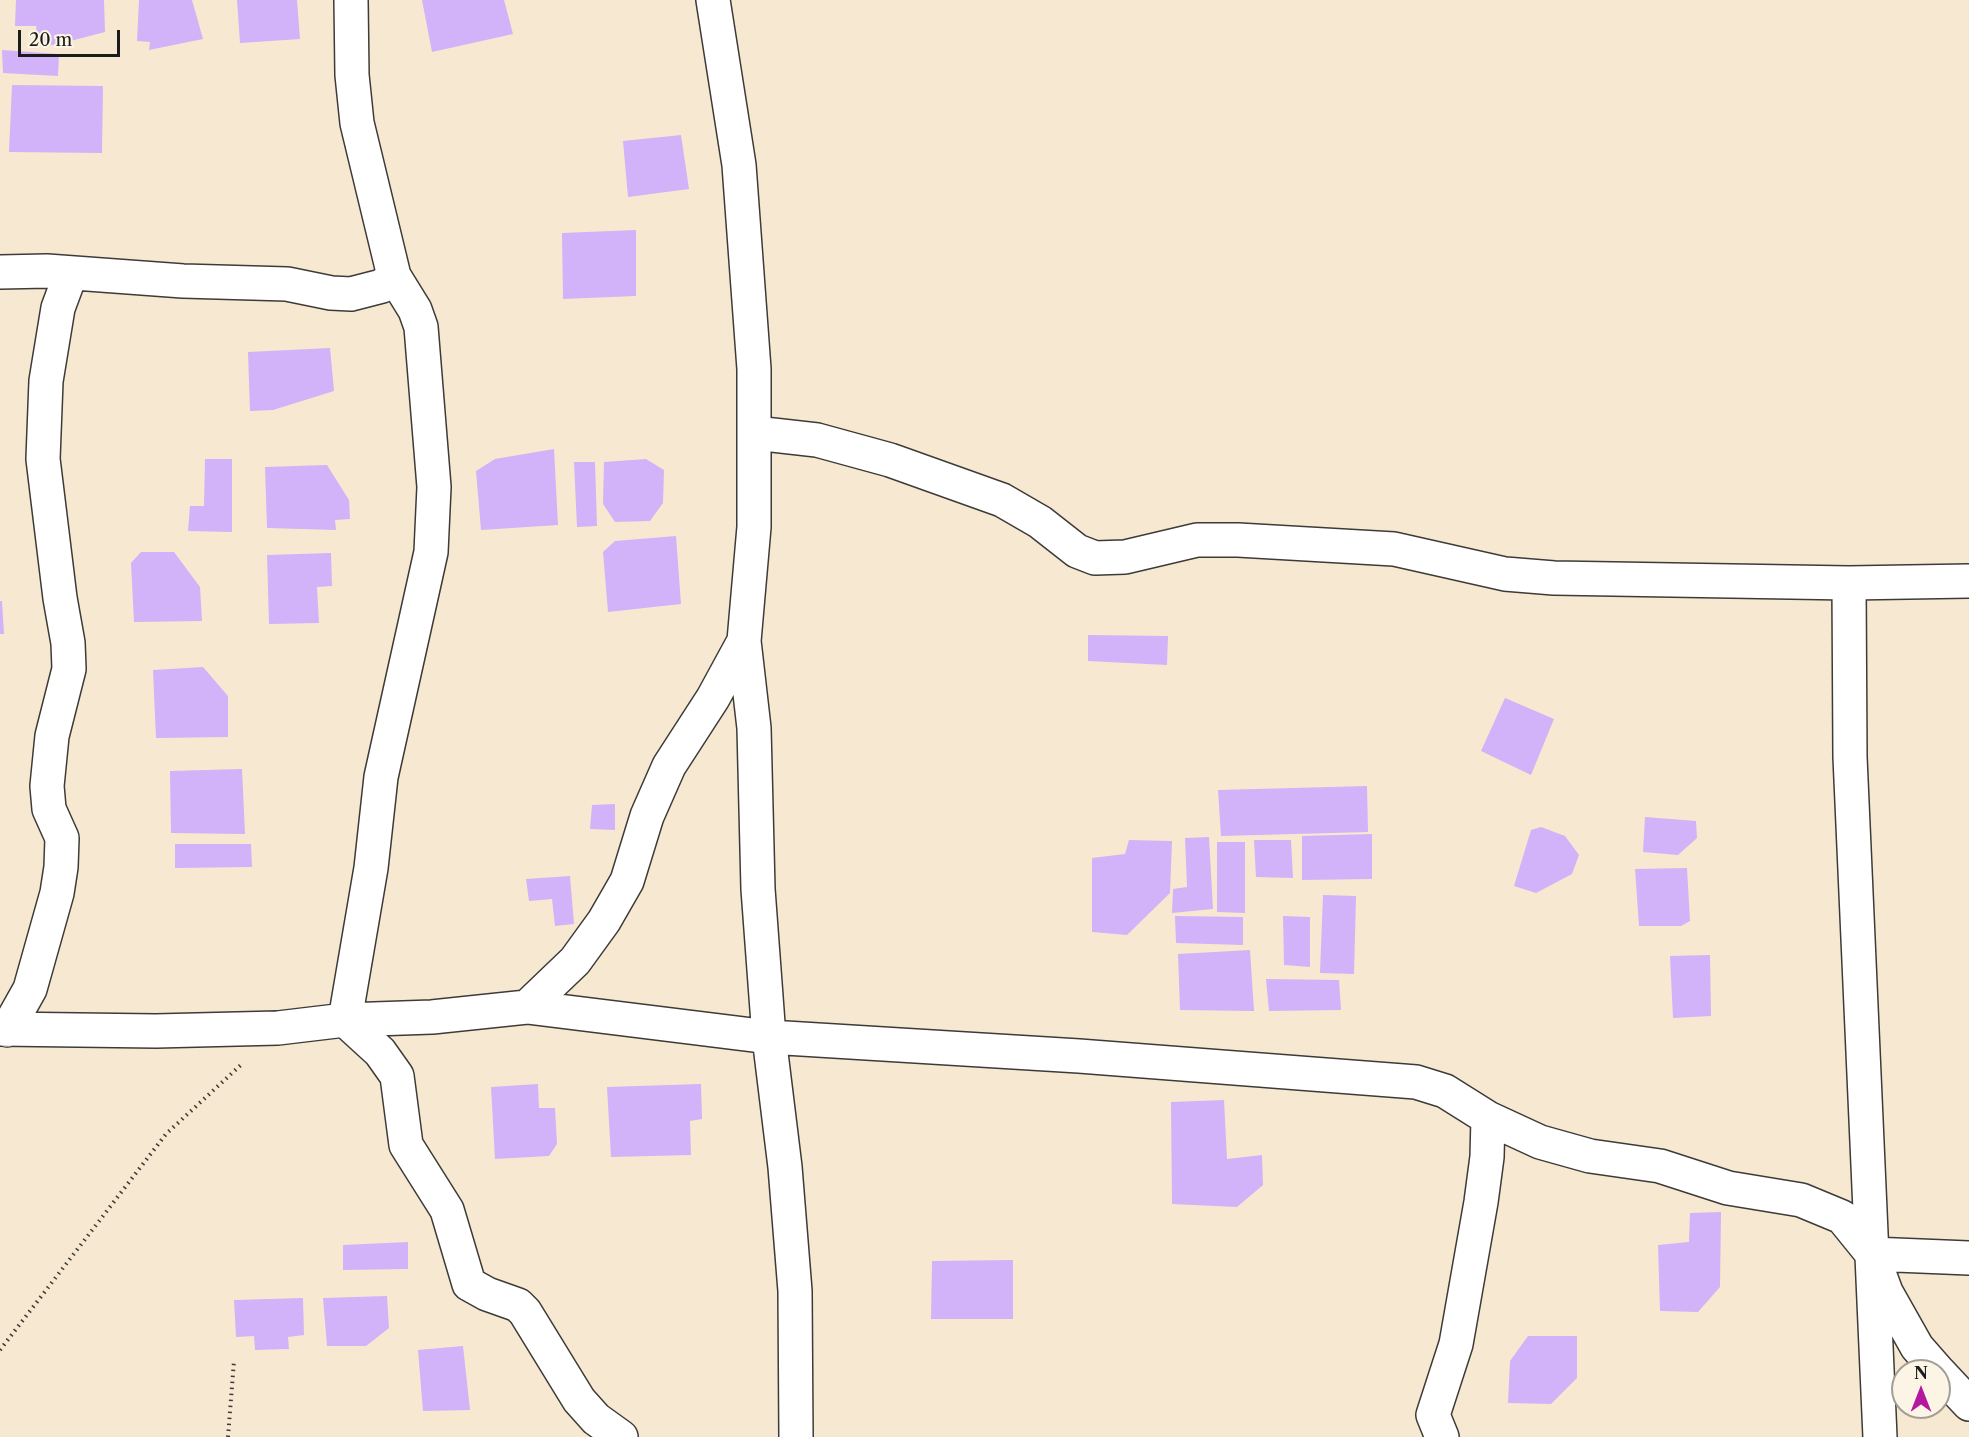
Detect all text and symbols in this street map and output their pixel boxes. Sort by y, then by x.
scale bar [21,18,123,56]
text: 20 m [29,29,72,51]
north arrow [1891,1359,1951,1419]
text: N [1914,1363,1928,1383]

